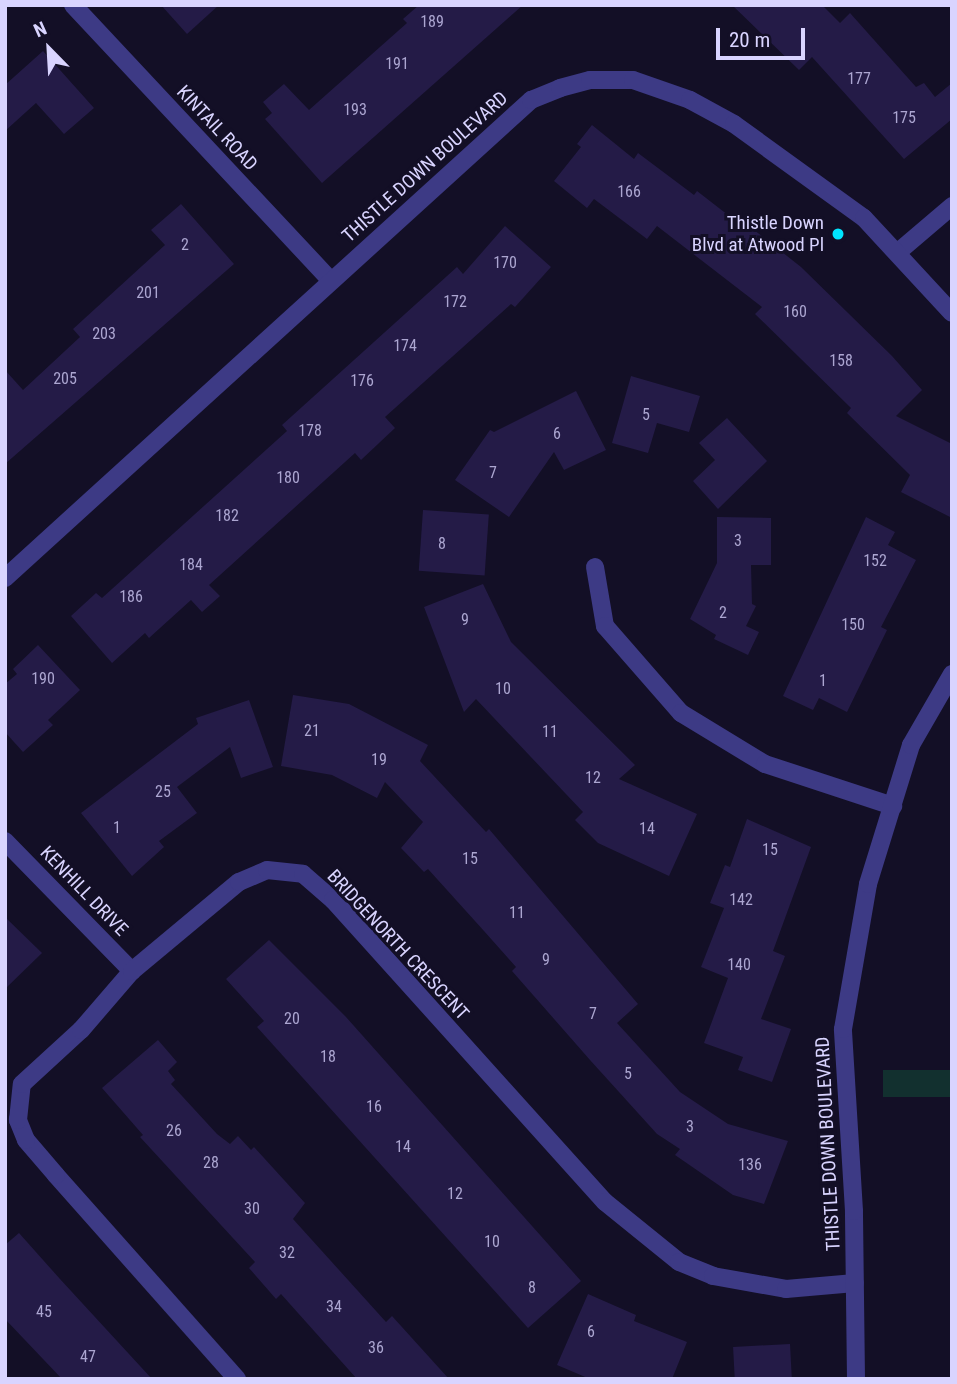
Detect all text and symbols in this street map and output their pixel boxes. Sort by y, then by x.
house number: 189 [420,12,444,32]
north arrow [14,14,84,84]
scale bar [719,14,808,58]
text: N [30,16,50,42]
text: 20 m [729,28,770,52]
house number: 191 [385,54,409,74]
house number: 177 [847,69,871,89]
street label: KINTAIL ROAD [172,81,262,175]
street label: THISTLE DOWN BOULEVARD [338,87,512,247]
house number: 193 [343,100,367,120]
house number: 175 [892,108,916,128]
house number: 166 [617,182,641,202]
place label: Thistle Down Blvd at Atwood Pl [692,212,824,256]
marker: Thistle Down Blvd at Atwood Pl [830,226,846,242]
house number: 2 [181,235,189,255]
house number: 170 [493,253,517,273]
house number: 201 [136,283,160,303]
house number: 172 [443,292,467,312]
house number: 160 [783,302,807,322]
house number: 203 [92,324,116,344]
house number: 174 [393,336,417,356]
house number: 158 [829,351,853,371]
house number: 205 [53,369,77,389]
house number: 176 [350,371,374,391]
house number: 5 [642,405,650,425]
house number: 178 [298,421,322,441]
house number: 6 [553,424,561,444]
house number: 7 [489,463,497,483]
house number: 180 [276,468,300,488]
house number: 182 [215,506,239,526]
house number: 3 [734,531,742,551]
house number: 8 [438,534,446,554]
house number: 152 [863,551,887,571]
house number: 184 [179,555,203,575]
house number: 186 [119,587,143,607]
house number: 2 [719,603,727,623]
house number: 9 [461,610,469,630]
house number: 150 [841,615,865,635]
house number: 190 [31,669,55,689]
house number: 1 [819,671,827,691]
house number: 10 [495,679,511,699]
house number: 21 [304,721,320,741]
house number: 11 [542,722,558,742]
house number: 19 [371,750,387,770]
house number: 12 [585,768,601,788]
house number: 25 [155,782,171,802]
house number: 1 [113,818,121,838]
house number: 14 [639,819,655,839]
house number: 15 [762,840,778,860]
street label: KENHILL DRIVE [35,841,133,941]
house number: 15 [462,849,478,869]
street label: BRIDGENORTH CRESCENT [322,865,474,1025]
house number: 142 [729,890,753,910]
house number: 11 [509,903,525,923]
house number: 9 [542,950,550,970]
house number: 140 [727,955,751,975]
house number: 7 [589,1004,597,1024]
house number: 20 [284,1009,300,1029]
street label: THISTLE DOWN BOULEVARD [811,1036,845,1252]
house number: 18 [320,1047,336,1067]
house number: 5 [624,1064,632,1084]
house number: 16 [366,1097,382,1117]
house number: 3 [686,1117,694,1137]
house number: 26 [166,1121,182,1141]
house number: 14 [395,1137,411,1157]
house number: 28 [203,1153,219,1173]
house number: 136 [738,1155,762,1175]
house number: 12 [447,1184,463,1204]
house number: 30 [244,1199,260,1219]
house number: 10 [484,1232,500,1252]
house number: 32 [279,1243,295,1263]
house number: 8 [528,1278,536,1298]
house number: 34 [326,1297,342,1317]
house number: 45 [36,1302,52,1322]
house number: 6 [587,1322,595,1342]
house number: 36 [368,1338,384,1358]
house number: 47 [80,1347,96,1367]

